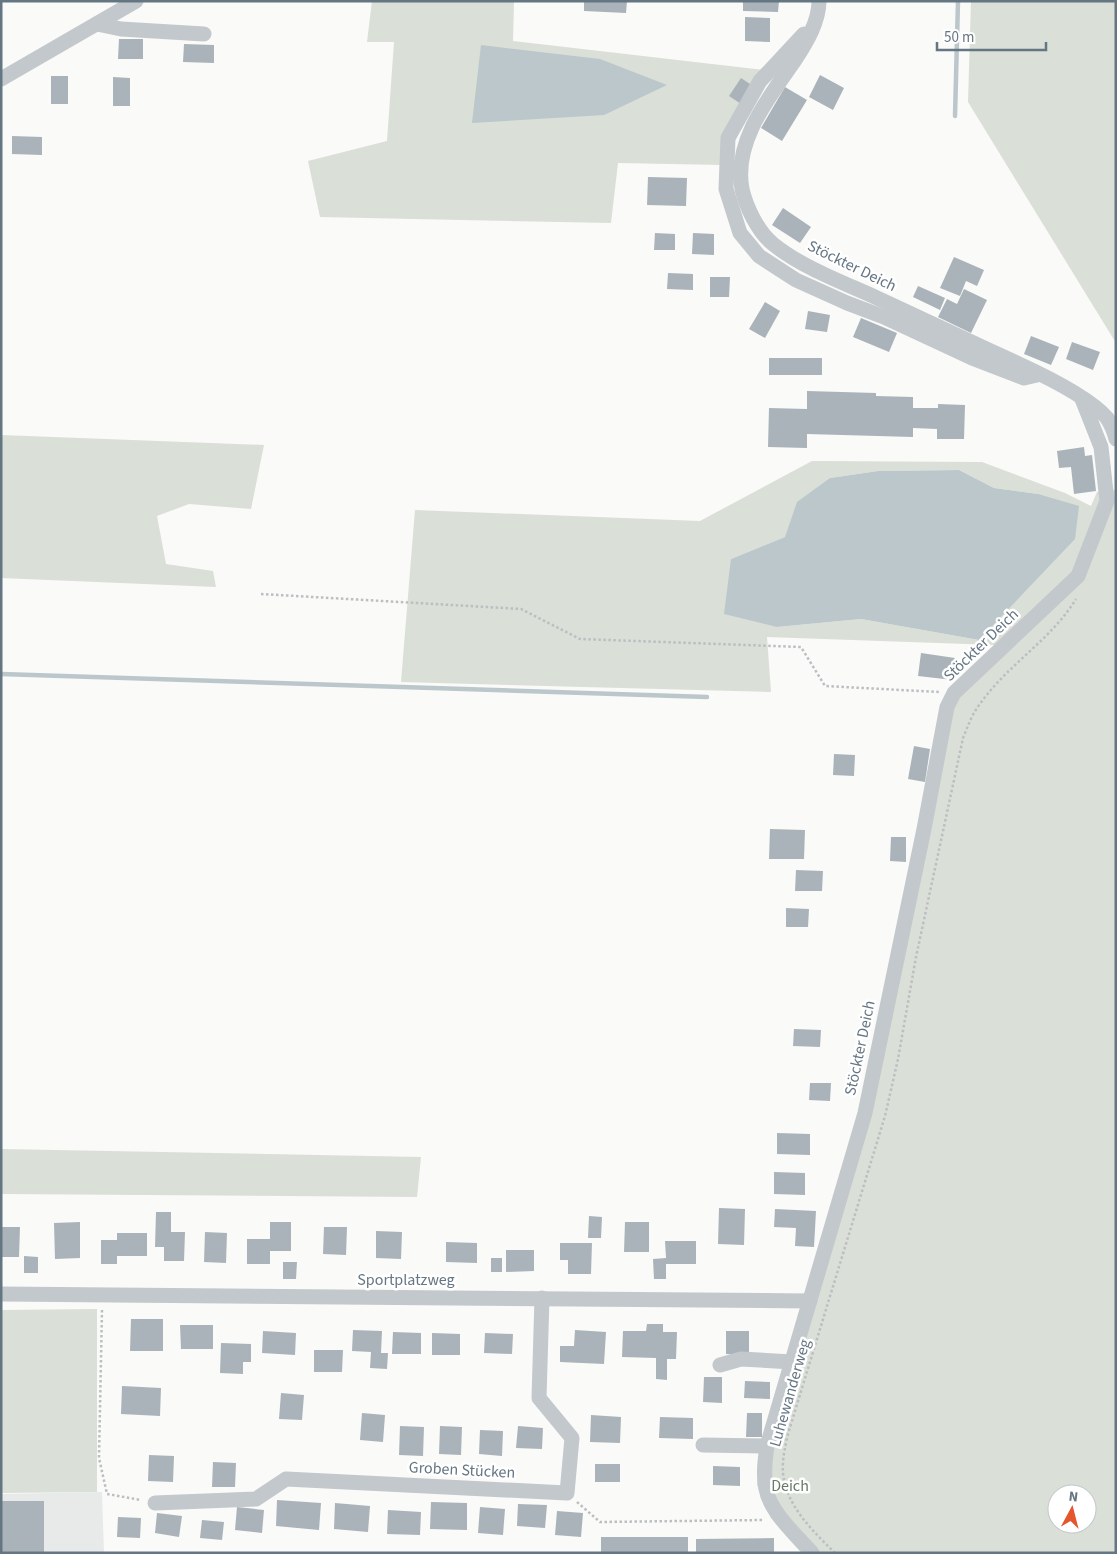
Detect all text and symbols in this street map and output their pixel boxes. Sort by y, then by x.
scale bar [937,20,1046,52]
text: 50 m [944,27,974,48]
street label: Stöckter Deich [804,235,900,297]
street label: Stöckter Deich [939,604,1023,686]
street label: Stöckter Deich [839,999,881,1097]
street label: Sportplatzweg [357,1269,455,1291]
street label: Luhewanderweg [764,1337,816,1449]
street label: Groben Stücken [408,1456,516,1484]
park label: Deich [771,1475,809,1497]
north arrow [1047,1484,1097,1534]
text: N [1068,1487,1079,1508]

